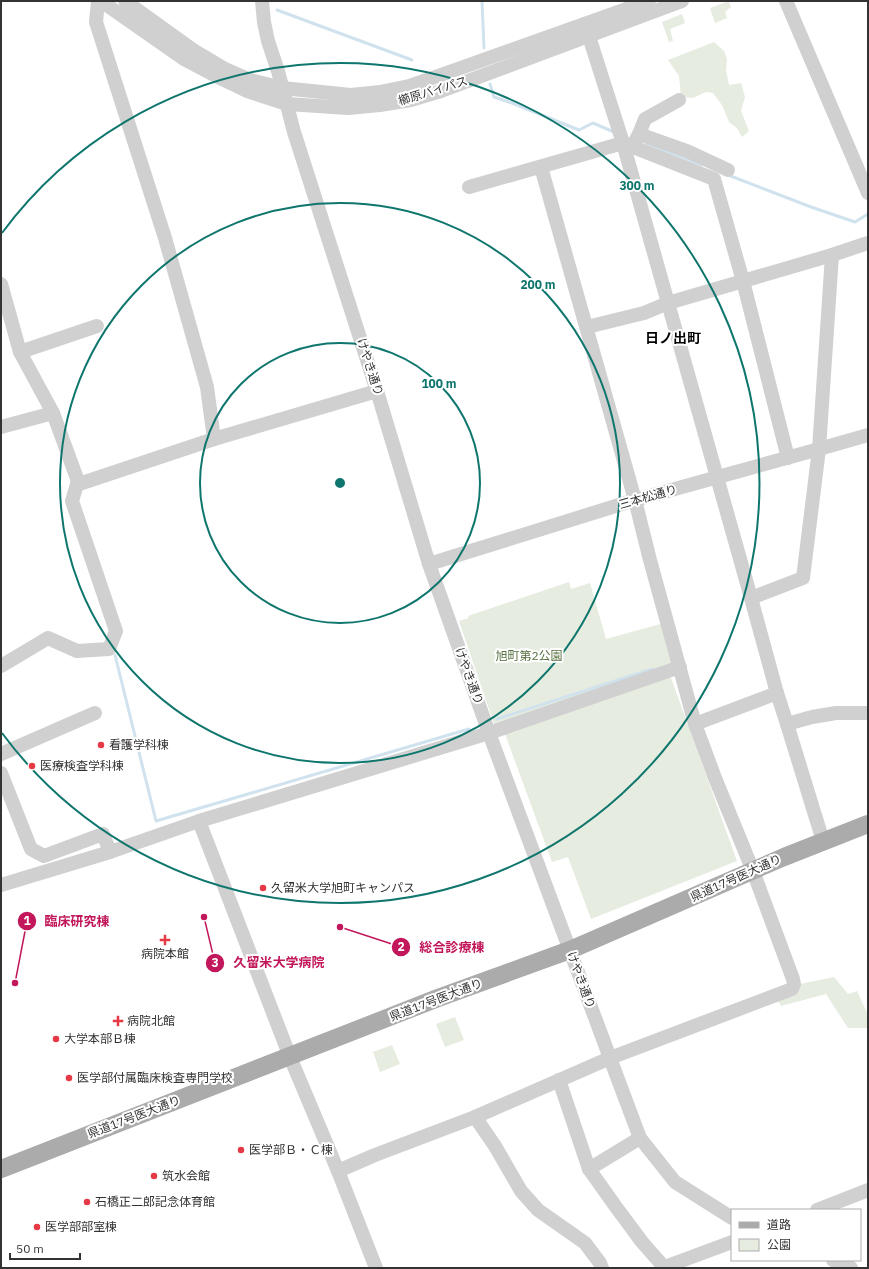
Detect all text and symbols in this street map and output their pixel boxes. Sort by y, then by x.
street label: 櫛原バイパス [396,73,469,108]
text: 300 m [619,178,655,193]
text: 200 m [520,277,556,292]
district label: 日ノ出町 [645,329,701,347]
street label: けやき通り [354,336,387,398]
text: 100 m [421,376,457,391]
centre of rings [333,476,347,490]
street label: 三本松通り [617,481,679,512]
street label: けやき通り [452,645,487,707]
park label: 旭町第2公園 [495,648,563,663]
place label: 看護学科棟 [109,737,169,752]
marker: 看護学科棟 [96,740,106,750]
place label: 医療検査学科棟 [40,758,124,773]
marker: 医療検査学科棟 [27,761,37,771]
street label: 県道17号医大通り [688,851,784,904]
place label: 久留米大学旭町キャンパス [271,880,415,895]
marker: 久留米大学旭町キャンパス [258,883,268,893]
callout: 臨床研究棟 [17,909,118,934]
text: 1 [23,913,31,928]
text: 臨床研究棟 [44,913,110,930]
marker: 病院本館 [159,934,171,946]
callout: 総合診療棟 [391,934,492,959]
text: 2 [397,939,405,954]
text: 総合診療棟 [418,939,485,956]
place label: 病院本館 [141,946,189,961]
street label: けやき通り [564,949,599,1011]
callout: 久留米大学病院 [205,950,332,975]
text: 久留米大学病院 [233,954,325,971]
text: 3 [211,955,219,970]
street label: 県道17号医大通り [387,975,484,1024]
place label: 病院北館 [127,1013,175,1028]
marker: 病院北館 [112,1015,124,1027]
place label: 大学本部Ｂ棟 [64,1031,136,1046]
marker: 大学本部Ｂ棟 [51,1034,61,1044]
place label: 医学部付属臨床検査専門学校 [77,1070,233,1085]
marker: 医学部付属臨床検査専門学校 [64,1073,74,1083]
street label: 県道17号医大通り [85,1092,182,1141]
place label: 医学部Ｂ・Ｃ棟 [249,1142,333,1157]
marker: 医学部Ｂ・Ｃ棟 [236,1145,246,1155]
place label: 筑水会館 [162,1168,210,1183]
marker: 筑水会館 [149,1171,159,1181]
place label: 石橋正二郎記念体育館 [95,1194,215,1209]
marker: 石橋正二郎記念体育館 [82,1197,92,1207]
legend [731,1209,861,1261]
text: 道路 [767,1217,791,1232]
place label: 医学部部室棟 [45,1219,117,1234]
marker: 医学部部室棟 [32,1222,42,1232]
scale bar [10,1235,80,1261]
text: 公園 [767,1237,791,1252]
text: 50 m [16,1241,44,1256]

